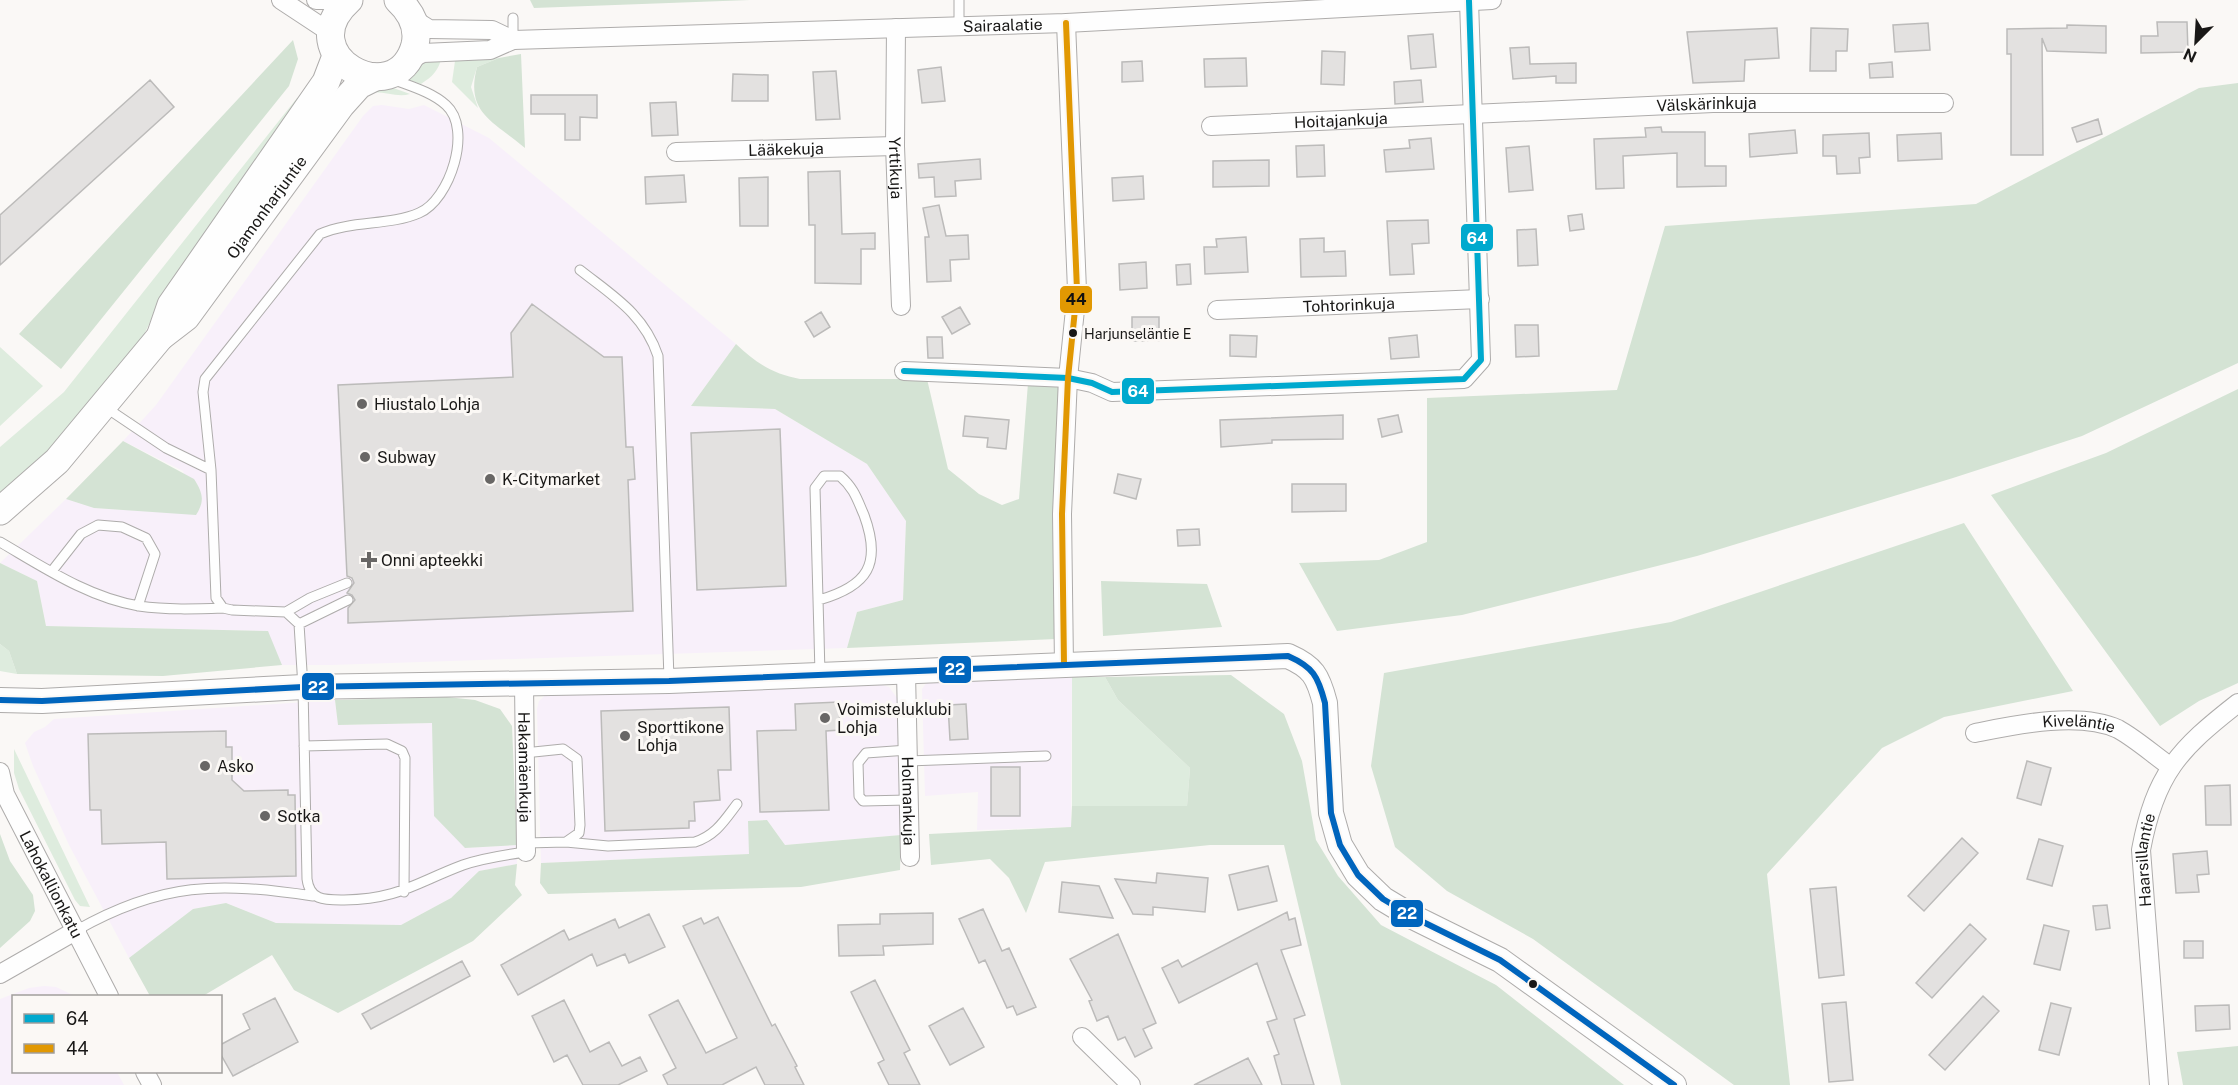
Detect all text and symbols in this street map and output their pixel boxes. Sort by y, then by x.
north arrow [2166,12,2226,72]
street label: Sairaalatie [963,15,1043,36]
text: N [2181,44,2200,66]
street label: Välskärinkuja [1656,94,1756,116]
street label: Hoitajankuja [1294,109,1388,132]
street label: Yrttikuja [885,137,906,200]
street label: Lääkekuja [748,139,824,160]
street label: Ojamonharjuntie [223,152,311,263]
line badge: 64 [1460,223,1494,252]
text: 64 [1466,229,1488,248]
line badge: 44 [1059,285,1093,314]
text: 44 [1066,290,1087,309]
street label: Tohtorinkuja [1302,294,1395,316]
place label: Harjunseläntie E [1084,326,1191,342]
marker: Harjunseläntie E [1067,327,1079,339]
line badge: 64 [1121,377,1155,405]
text: 64 [1127,382,1149,401]
place label: Hiustalo Lohja [374,395,480,414]
marker: Hiustalo Lohja [355,397,369,411]
place label: Subway [377,448,436,467]
marker: Subway [358,450,372,464]
place label: K-Citymarket [502,470,600,489]
marker: K-Citymarket [483,472,497,486]
place label: Onni apteekki [381,551,483,570]
marker: Onni apteekki [362,553,376,567]
line badge: 22 [938,655,972,684]
text: 22 [945,660,965,679]
line badge: 22 [301,672,335,701]
text: 22 [308,678,328,697]
place label: Voimisteluklubi Lohja [837,700,951,737]
street label: Hakamäenkuja [514,711,535,823]
marker: Voimisteluklubi Lohja [818,711,832,725]
street label: Kiveläntie [2041,711,2118,737]
place label: Sporttikone Lohja [637,718,724,755]
marker: Sporttikone Lohja [618,729,632,743]
street label: Holmankuja [898,756,919,846]
place label: Asko [217,757,254,776]
marker: Asko [198,759,212,773]
place label: Sotka [277,807,320,826]
marker: Sotka [258,809,272,823]
street label: Haarsillantie [2132,811,2159,908]
street label: Lahokallionkatu [15,828,86,941]
line badge: 22 [1390,899,1424,928]
text: 22 [1397,904,1417,923]
unlabelled marker [1527,978,1539,990]
legend [12,995,222,1073]
text: 64 [66,1008,89,1029]
text: 44 [66,1038,89,1059]

